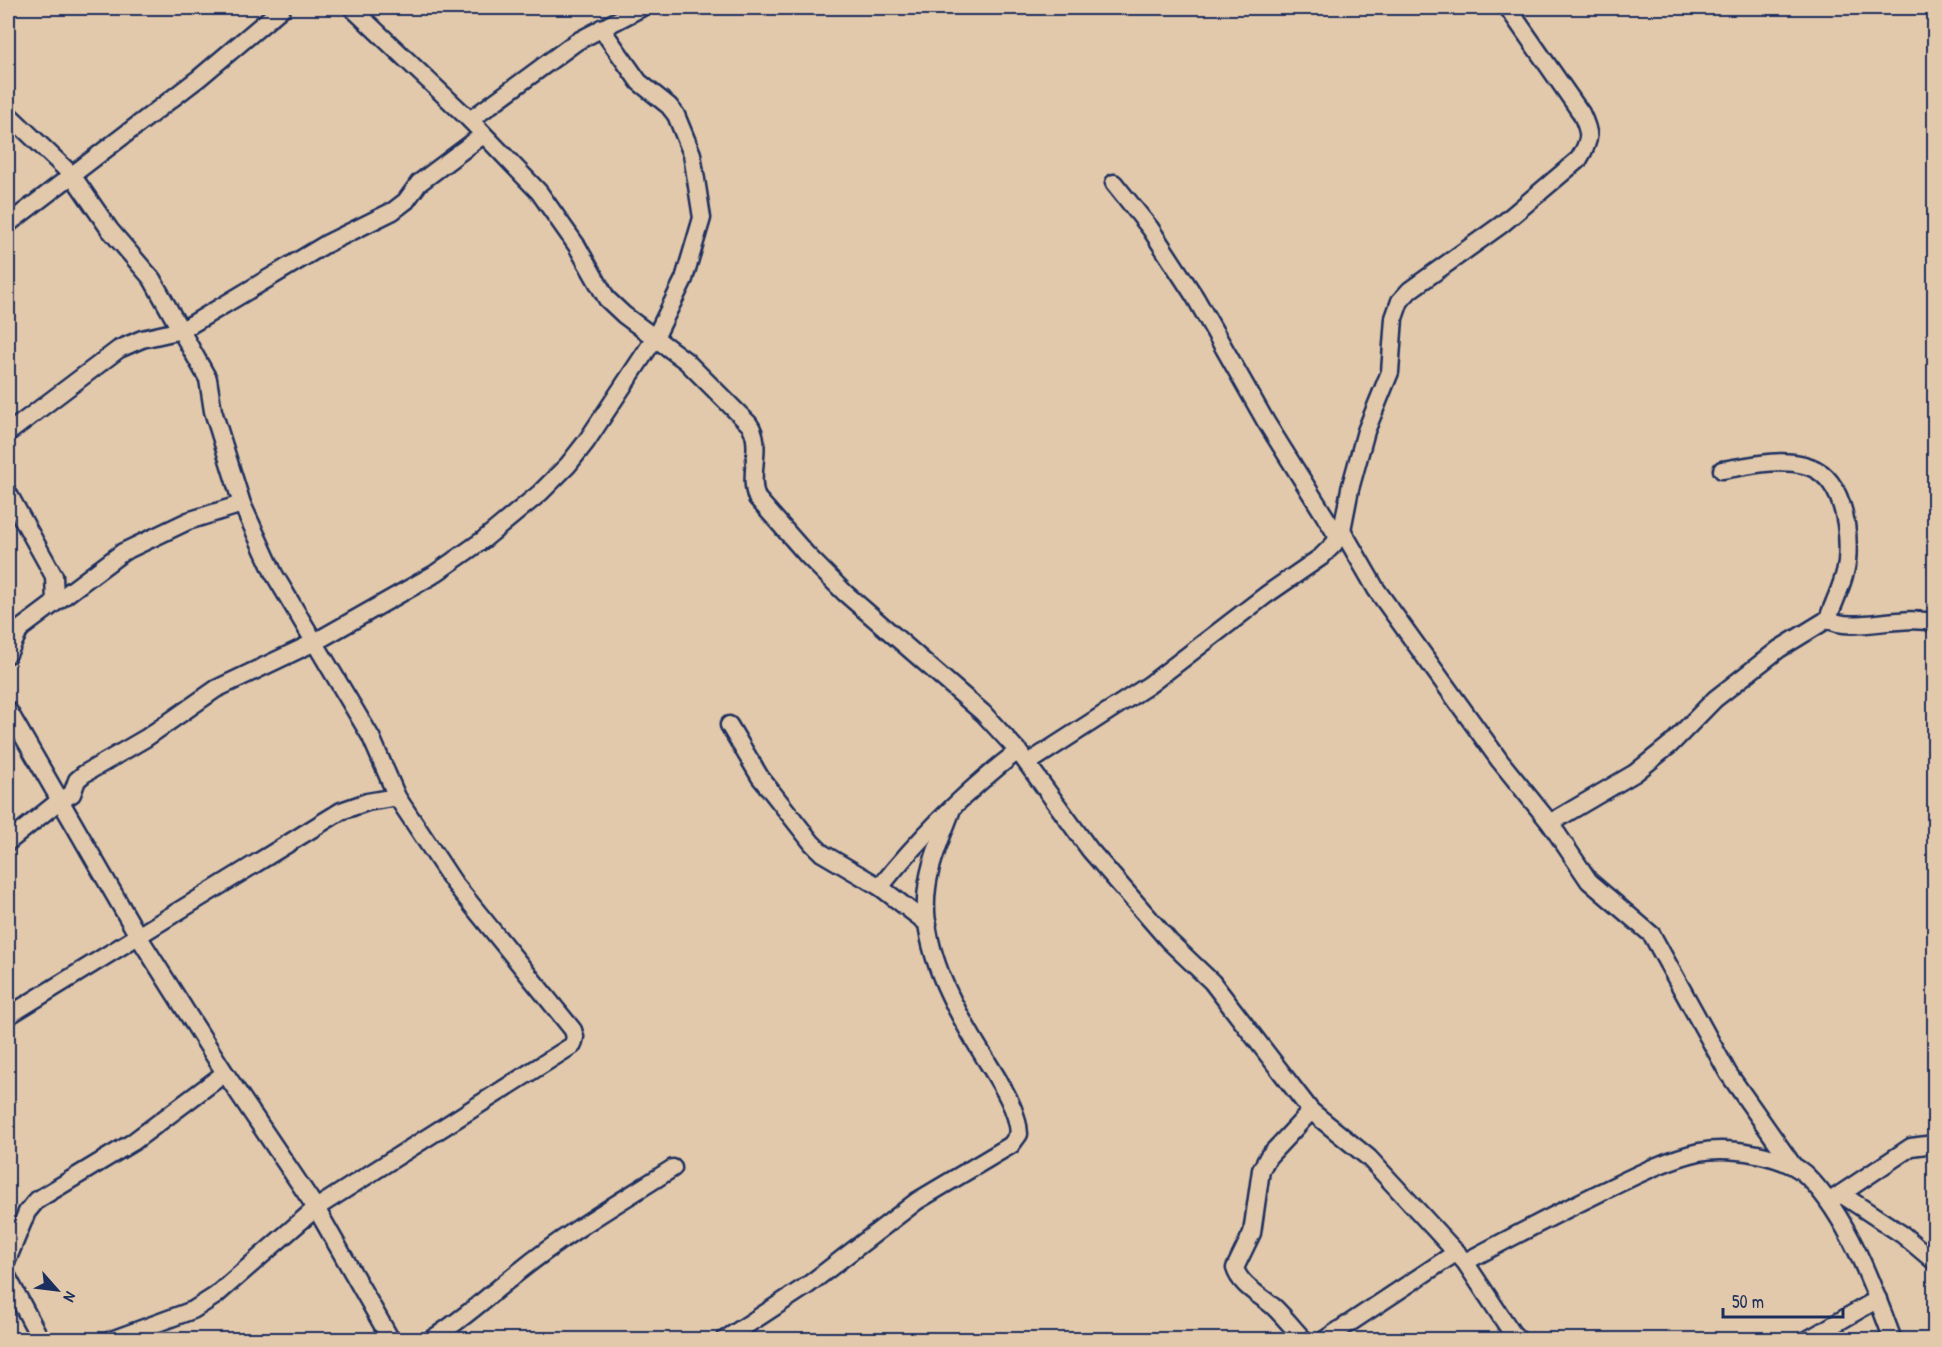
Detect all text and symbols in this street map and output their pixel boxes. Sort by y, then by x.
north arrow [27,1260,87,1320]
scale bar [1723,1281,1843,1319]
text: N [58,1288,82,1306]
text: 50 m [1732,1289,1764,1314]

